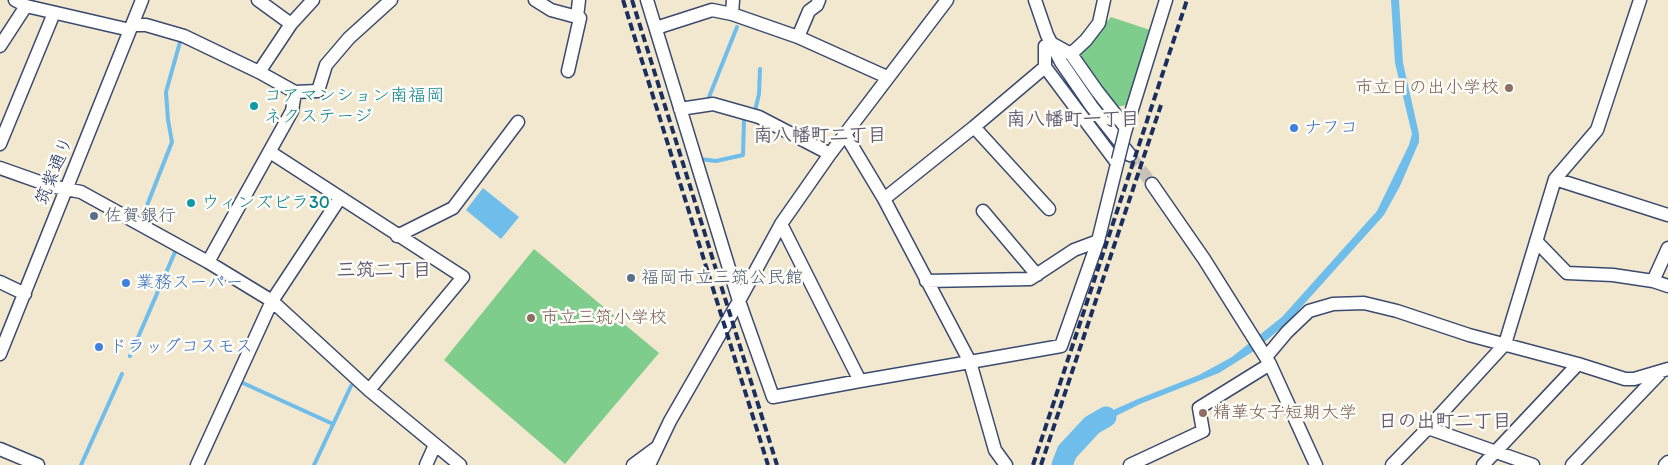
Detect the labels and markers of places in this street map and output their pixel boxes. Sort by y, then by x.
place label: 市立日の出小学校 [1355,77,1499,99]
marker: 市立日の出小学校 [1503,82,1515,94]
place label: コアマンション南福岡 ネクステージ [264,85,444,128]
marker: コアマンション南福岡 ネクステージ [248,100,260,112]
place label: ナフコ [1304,117,1358,139]
marker: ナフコ [1288,122,1300,134]
place label: ウィンズビラ30 [201,192,330,214]
marker: ウィンズビラ30 [185,197,197,209]
place label: 佐賀銀行 [104,205,176,227]
marker: 佐賀銀行 [88,210,100,222]
place label: 福岡市立三筑公民館 [641,267,803,289]
place label: 業務スーパー [136,272,243,294]
marker: 福岡市立三筑公民館 [625,272,637,284]
marker: 業務スーパー [120,277,132,289]
place label: 市立三筑小学校 [541,307,667,329]
marker: 市立三筑小学校 [525,312,537,324]
place label: ドラッグコスモス [109,336,253,358]
marker: ドラッグコスモス [93,341,105,353]
place label: 精華女子短期大学 [1213,402,1357,424]
marker: 精華女子短期大学 [1197,407,1209,419]

